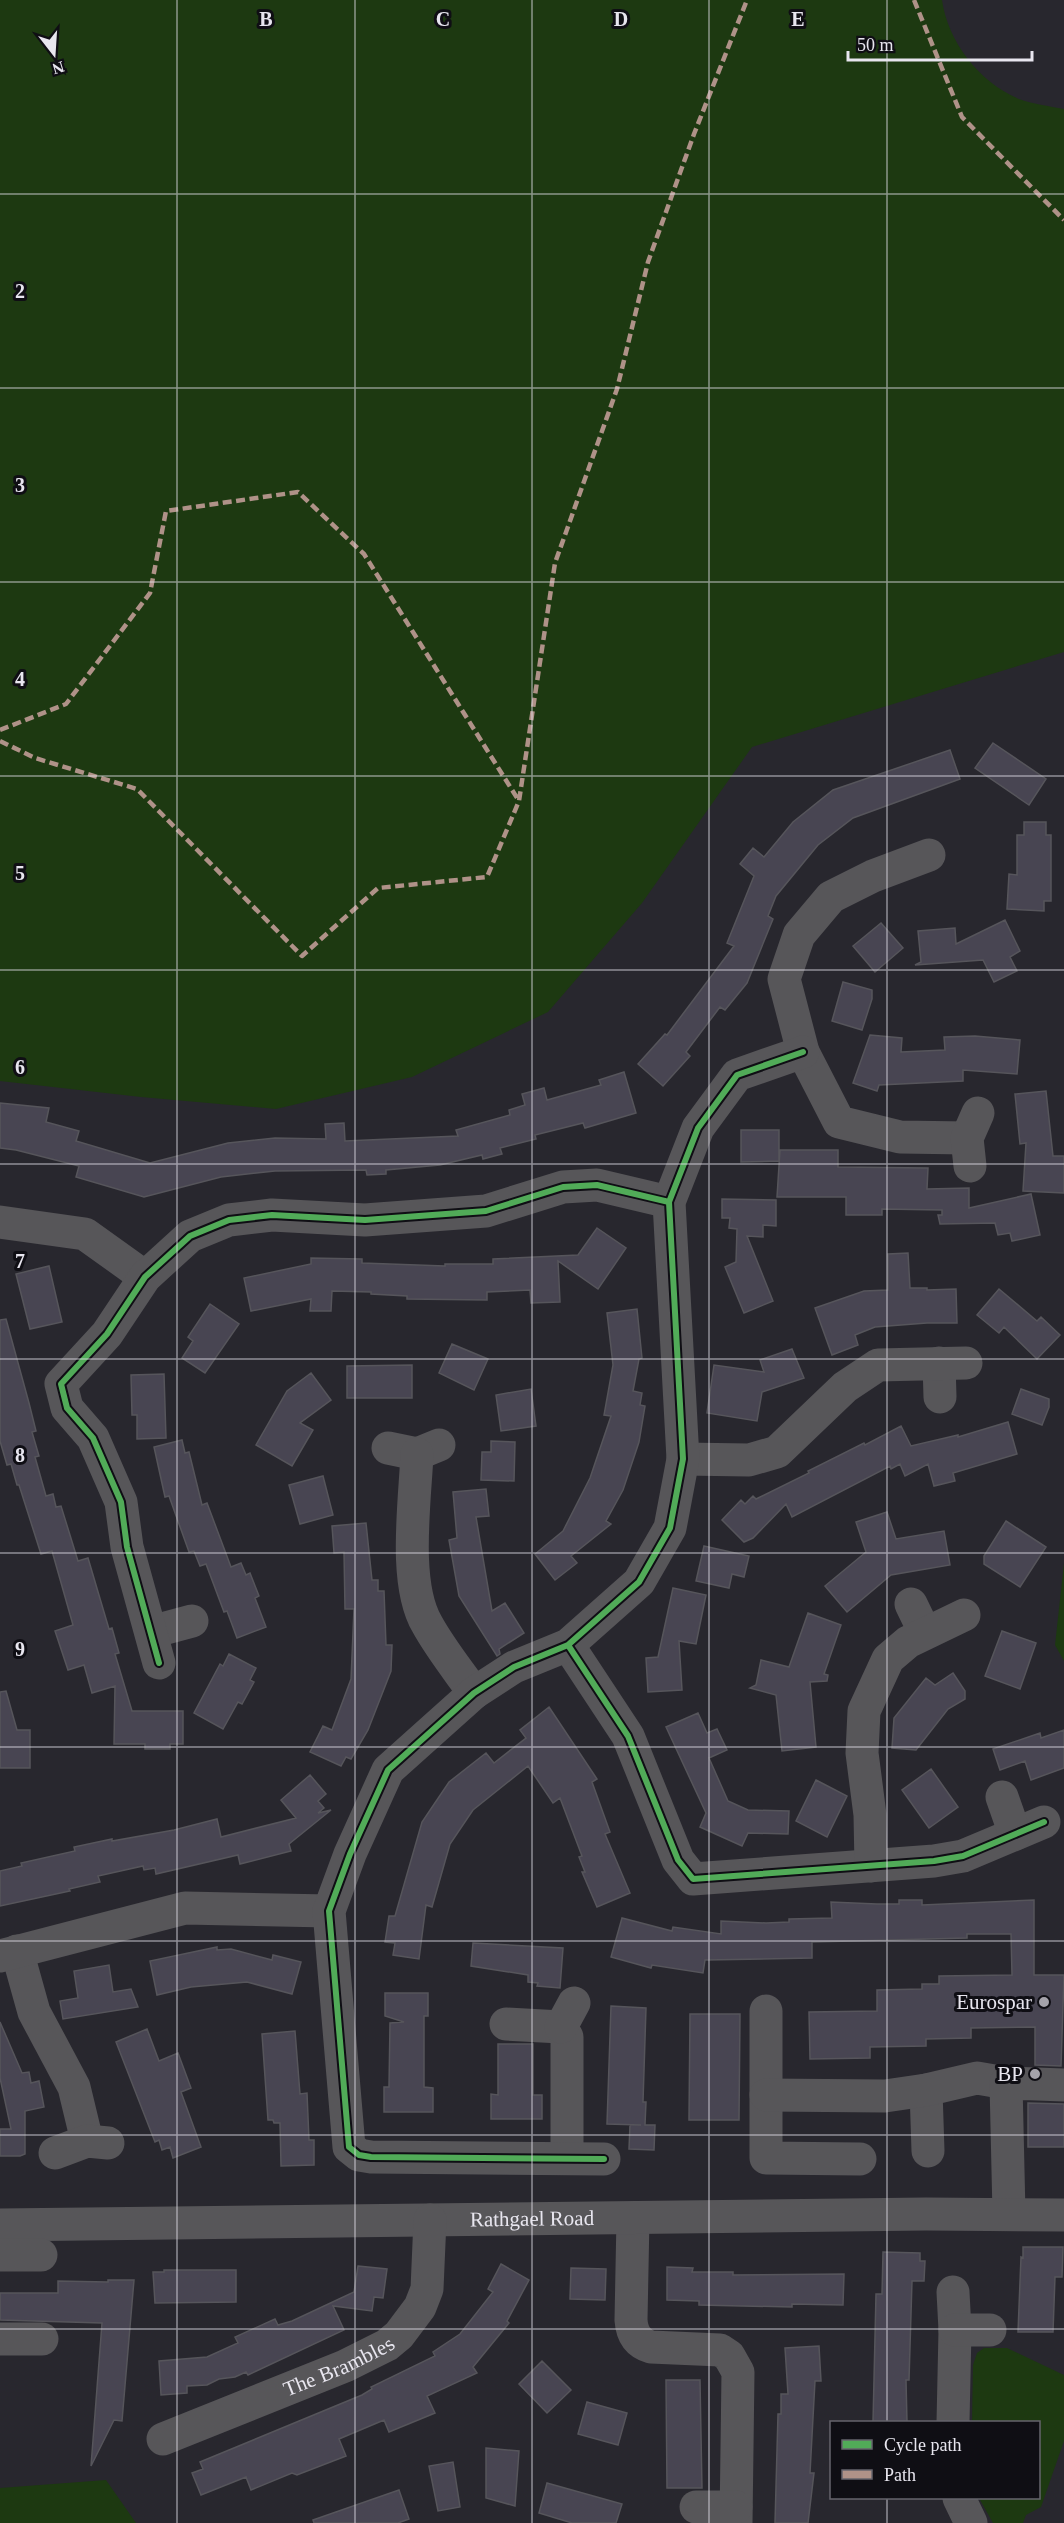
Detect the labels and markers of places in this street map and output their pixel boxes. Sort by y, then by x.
place label: Eurospar [956,1990,1032,2014]
marker: Eurospar [1037,1995,1051,2009]
place label: BP [997,2062,1023,2086]
marker: BP [1028,2067,1042,2081]

